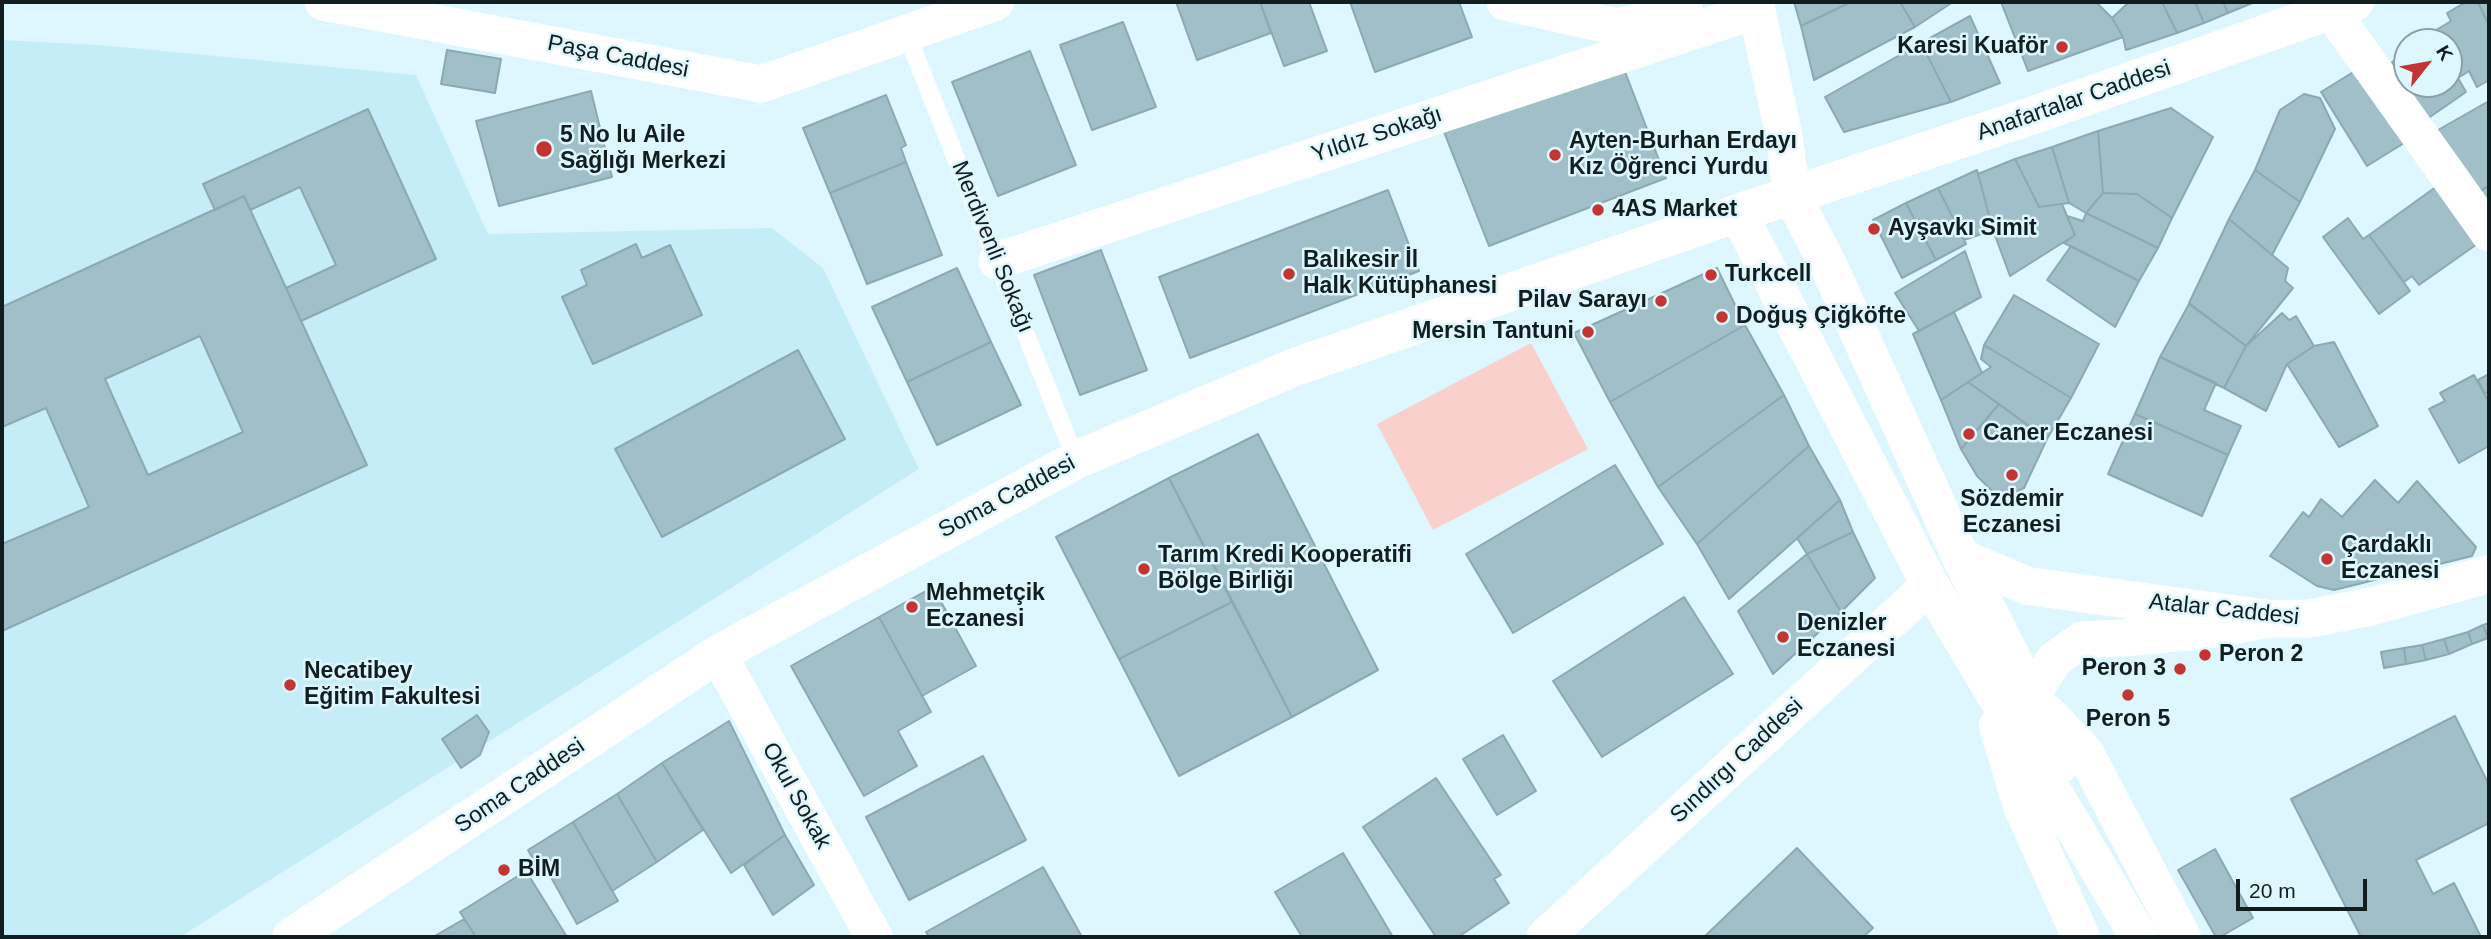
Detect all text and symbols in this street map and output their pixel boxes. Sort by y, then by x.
north arrow [2393,28,2463,98]
street label: Paşa Caddesi [545,30,691,84]
place label: Karesi Kuaför [1897,33,2048,61]
marker: Karesi Kuaför [2054,39,2070,55]
text: K [2432,42,2457,64]
street label: Anafartalar Caddesi [1973,55,2175,147]
street label: Yıldız Sokağı [1308,101,1446,169]
place label: 5 No lu Aile Sağlığı Merkezi [560,122,726,176]
place label: Ayten-Burhan Erdayı Kız Öğrenci Yurdu [1569,128,1797,182]
marker: 5 No lu Aile Sağlığı Merkezi [534,139,554,159]
marker: Ayten-Burhan Erdayı Kız Öğrenci Yurdu [1547,147,1563,163]
street label: Merdivenli Sokağı [945,157,1039,337]
place label: 4AS Market [1612,196,1737,224]
marker: 4AS Market [1590,202,1606,218]
place label: Ayşavkı Simit [1888,215,2037,243]
marker: Ayşavkı Simit [1866,221,1882,237]
place label: Balıkesir İl Halk Kütüphanesi [1303,247,1497,301]
place label: Turkcell [1725,261,1811,289]
marker: Balıkesir İl Halk Kütüphanesi [1281,266,1297,282]
marker: Turkcell [1703,267,1719,283]
place label: Pilav Sarayı [1518,287,1647,315]
marker: Pilav Sarayı [1653,293,1669,309]
place label: Doğuş Çiğköfte [1736,303,1906,331]
marker: Doğuş Çiğköfte [1714,309,1730,325]
place label: Mersin Tantuni [1412,318,1574,346]
marker: Mersin Tantuni [1580,324,1596,340]
place label: Caner Eczanesi [1983,420,2153,448]
marker: Caner Eczanesi [1961,426,1977,442]
street label: Soma Caddesi [934,449,1080,545]
marker: Sözdemir Eczanesi [2004,467,2020,483]
place label: Sözdemir Eczanesi [1960,486,2064,540]
place label: Çardaklı Eczanesi [2341,532,2439,586]
place label: Tarım Kredi Kooperatifi Bölge Birliği [1158,542,1412,596]
marker: Çardaklı Eczanesi [2319,551,2335,567]
marker: Tarım Kredi Kooperatifi Bölge Birliği [1136,561,1152,577]
place label: Mehmetçik Eczanesi [926,580,1045,634]
street label: Atalar Caddesi [2148,588,2300,632]
marker: Mehmetçik Eczanesi [904,599,920,615]
place label: Denizler Eczanesi [1797,610,1895,664]
marker: Denizler Eczanesi [1775,629,1791,645]
place label: Peron 2 [2219,641,2303,669]
marker: Peron 2 [2197,647,2213,663]
place label: Peron 3 [2082,655,2166,683]
place label: Necatibey Eğitim Fakultesi [304,658,480,712]
marker: Peron 3 [2172,661,2188,677]
marker: Necatibey Eğitim Fakultesi [282,677,298,693]
marker: Peron 5 [2120,687,2136,703]
street label: Sındırgı Caddesi [1665,692,1809,830]
place label: Peron 5 [2086,706,2170,734]
street label: Soma Caddesi [450,732,590,840]
street label: Okul Sokak [755,738,837,854]
place label: BİM [518,856,560,884]
marker: BİM [496,862,512,878]
scale bar [2239,866,2370,910]
text: 20 m [2249,879,2296,902]

